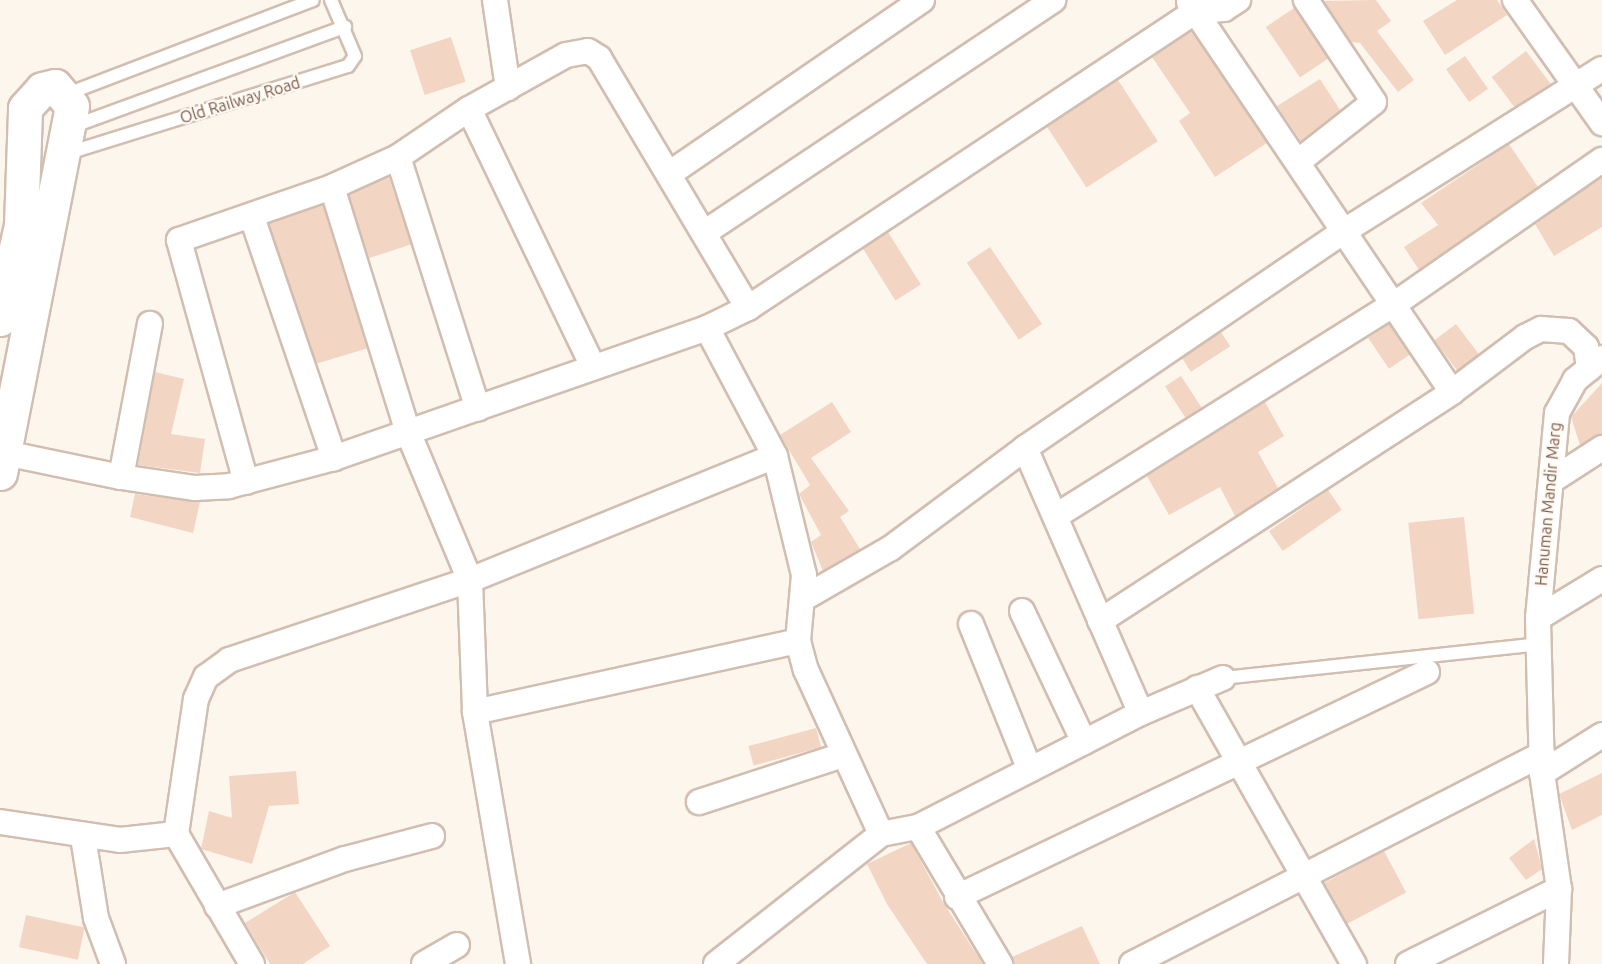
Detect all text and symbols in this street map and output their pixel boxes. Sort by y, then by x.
street label: Old Railway Road [178,73,302,127]
street label: Hanuman Mandir Marg [1531,421,1565,587]

